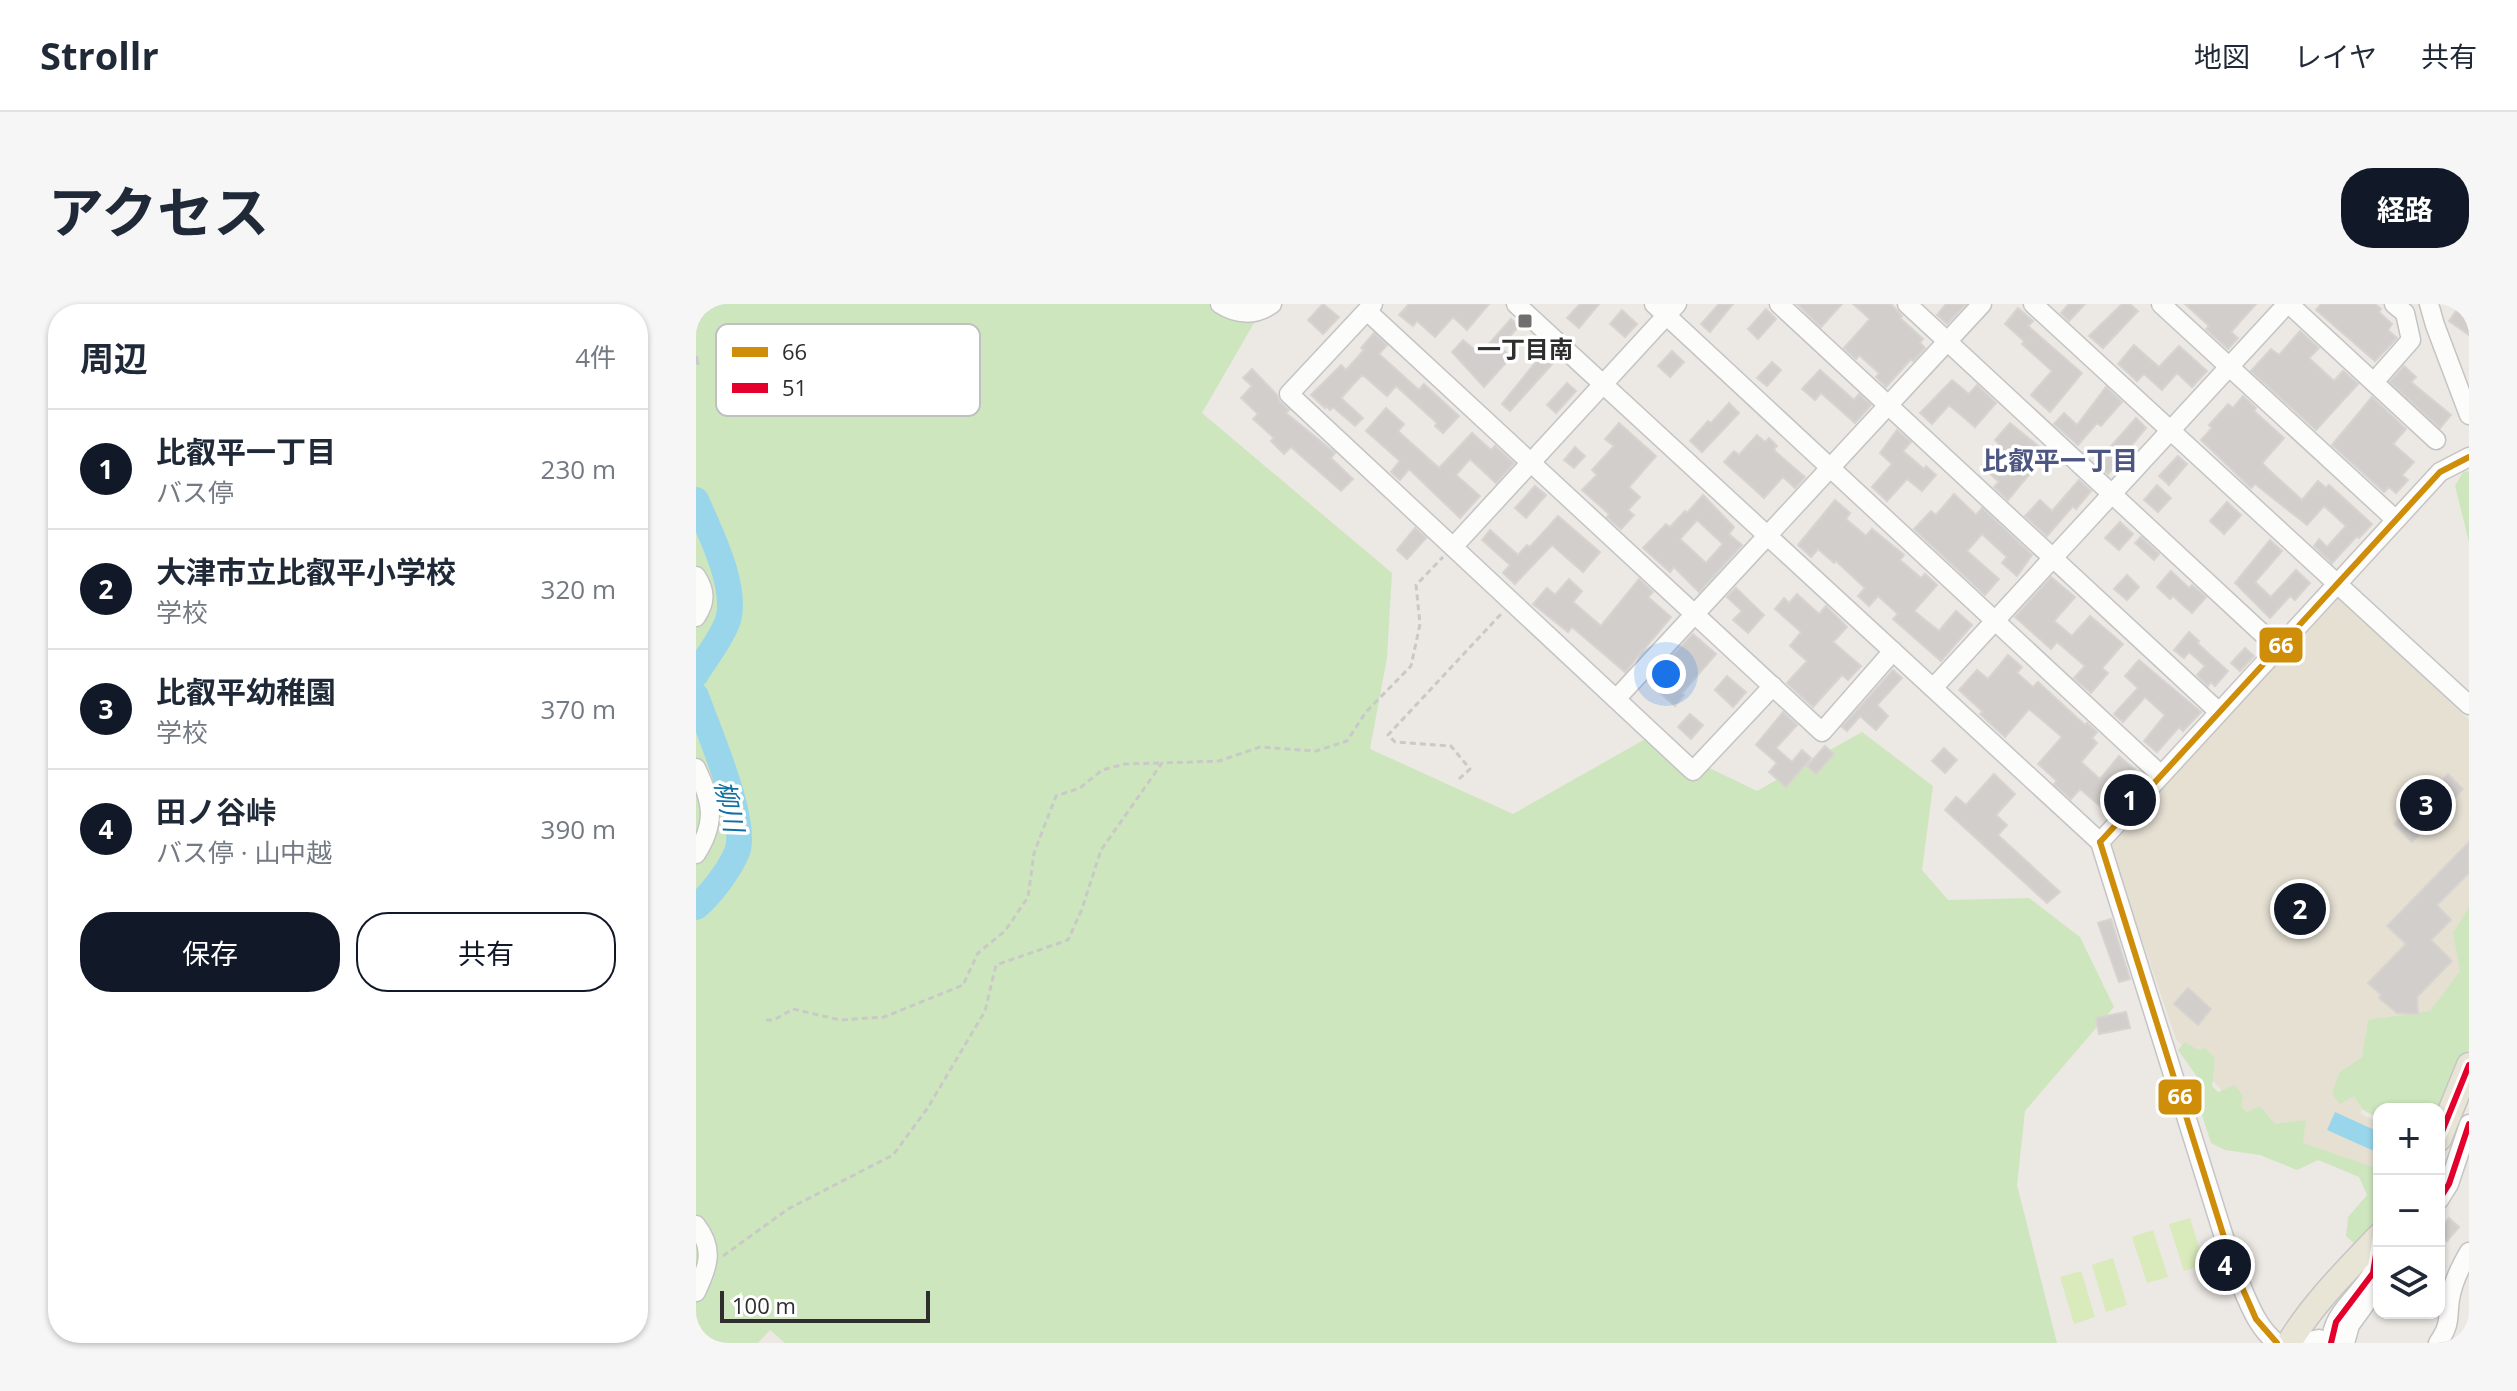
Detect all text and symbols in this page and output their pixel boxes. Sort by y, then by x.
text: Strollr [40,29,159,81]
text: 地図 [2194,37,2250,75]
text: レイヤ [2294,37,2377,75]
text: 共有 [2421,37,2477,75]
button: 経路 [2341,168,2469,248]
text: アクセス [48,173,269,249]
marker: 一丁目南 [1516,312,1534,330]
legend [716,324,980,416]
place label: 一丁目南 [1477,332,1573,365]
text: 周辺 [80,335,148,381]
text: 66 [782,336,807,366]
text: 4件 [575,339,616,375]
text: 51 [782,372,807,402]
text: 比叡平一丁目 [156,431,336,472]
district label: 比叡平一丁目 [1982,442,2138,478]
text: 1 [99,451,113,487]
text: 230 m [541,451,616,487]
text: バス停 [156,474,234,510]
text: 大津市立比叡平小学校 [156,551,456,592]
text: 2 [99,571,113,607]
text: 320 m [541,571,616,607]
text: 学校 [156,594,208,630]
line badge: 66 [2258,626,2304,664]
text: 66 [2268,629,2294,659]
your location [1646,654,1686,694]
text: 比叡平幼稚園 [156,671,336,712]
text: 3 [99,691,113,727]
text: 370 m [541,691,616,727]
text: 学校 [156,714,208,750]
pin: 1 [2104,770,2156,830]
pin: 3 [2400,775,2452,835]
water label: 柳川 [707,777,754,838]
text: 田ノ谷峠 [156,791,276,832]
text: 4 [99,811,113,847]
text: 390 m [541,811,616,847]
text: バス停 · 山中越 [156,834,332,870]
pin: 2 [2274,879,2326,939]
button: 保存 [80,912,340,992]
button: 共有 [356,912,616,992]
line badge: 66 [2157,1078,2203,1116]
text: 66 [2167,1080,2193,1110]
map controls [2373,1103,2445,1319]
button: + [2373,1103,2445,1175]
button: − [2373,1175,2445,1247]
pin: 4 [2199,1235,2251,1295]
button: layers [2373,1247,2445,1319]
scale bar [720,1287,930,1323]
text: 100 m [732,1290,796,1320]

